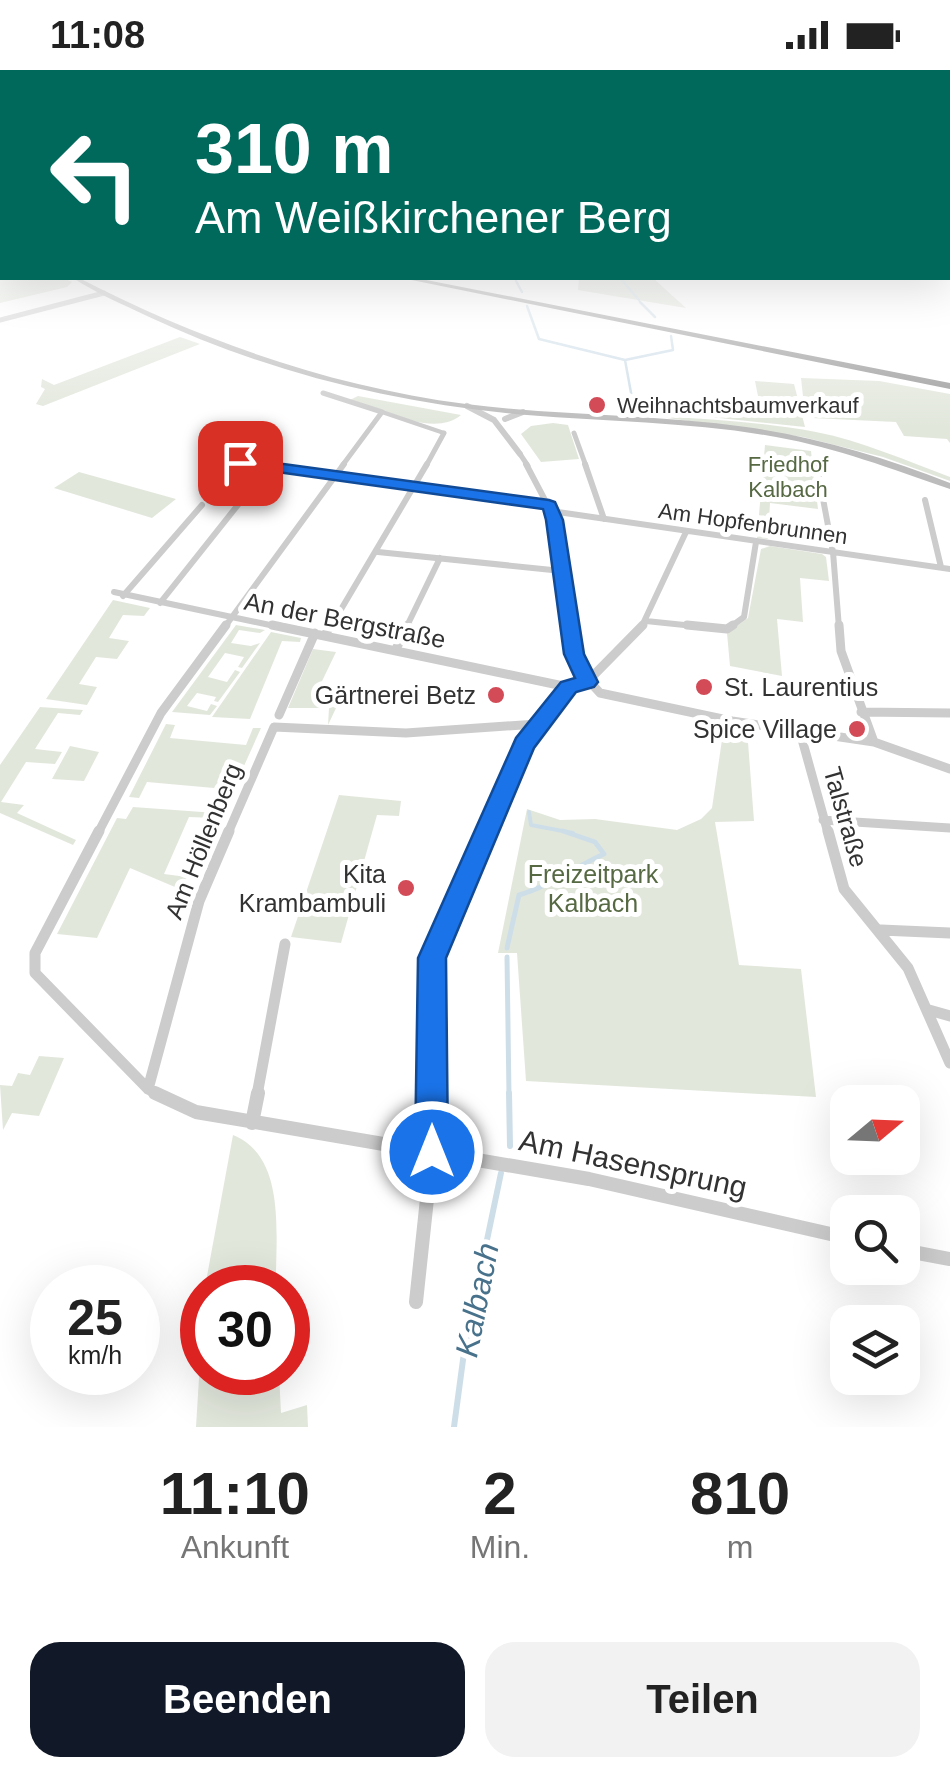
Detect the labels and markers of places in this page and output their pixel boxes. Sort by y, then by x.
place label: Weihnachtsbaumverkauf [617,393,860,418]
marker: Weihnachtsbaumverkauf [586,394,608,416]
pin [198,421,283,506]
place label: St. Laurentius [724,673,878,701]
marker: St. Laurentius [693,676,715,698]
place label: Gärtnerei Betz [315,681,476,709]
marker: Gärtnerei Betz [485,684,507,706]
place label: Spice Village [693,715,837,743]
marker: Spice Village [846,718,868,740]
place label: Kita Krambambuli [239,860,386,917]
marker: Kita Krambambuli [395,877,417,899]

